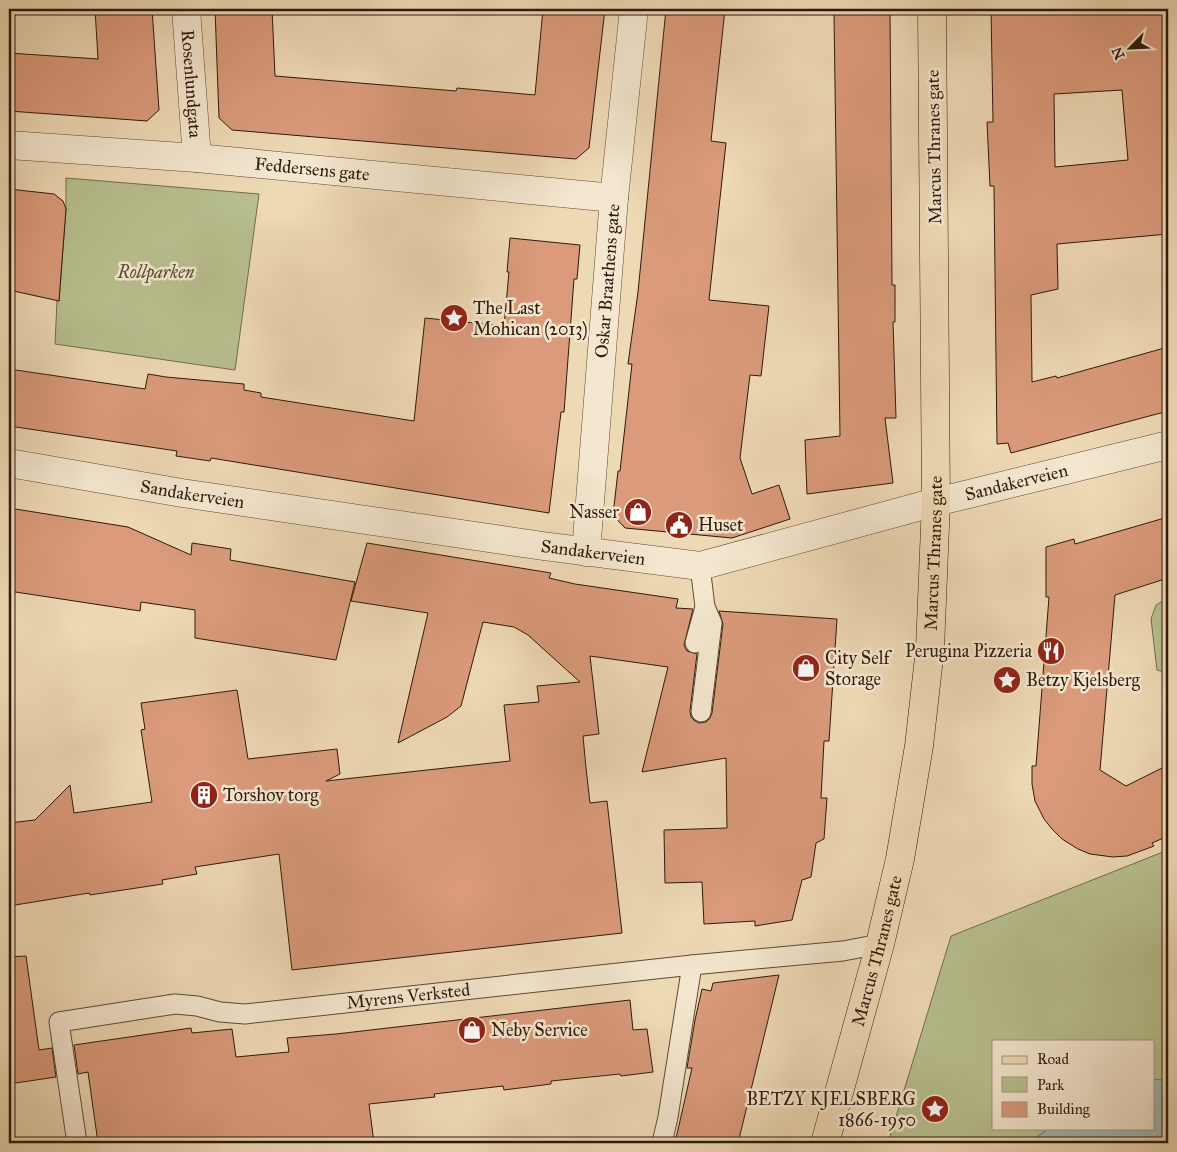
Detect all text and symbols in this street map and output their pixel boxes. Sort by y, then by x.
north arrow [1104,22,1154,72]
street label: Rosenlundgata [177,29,207,139]
text: N [1108,44,1129,62]
street label: Marcus Thranes gate [922,69,947,225]
street label: Feddersens gate [254,153,371,185]
street label: Oskar Braathens gate [590,203,625,359]
park label: Rollparken [117,261,195,284]
place label: The Last Mohican (2013) [473,297,588,341]
place icon: The Last Mohican (2013) [439,303,469,333]
street label: Sandakerveien [963,459,1070,505]
street label: Sandakerveien [139,475,246,513]
street label: Marcus Thranes gate [920,476,948,631]
shop icon: Nasser [623,497,653,527]
place label: Nasser [569,501,619,523]
public building icon: Huset [664,510,694,540]
place label: Huset [698,514,744,536]
street label: Sandakerveien [540,535,647,570]
restaurant icon: Perugina Pizzeria [1036,636,1066,666]
place label: Perugina Pizzeria [905,640,1032,663]
place label: City Self Storage [825,647,893,691]
shop icon: City Self Storage [791,653,821,683]
place icon: Betzy Kjelsberg [992,665,1022,695]
place label: Betzy Kjelsberg [1026,669,1140,692]
building icon: Torshov torg [189,780,219,810]
place label: Torshov torg [223,784,319,807]
street label: Marcus Thranes gate [847,873,907,1029]
street label: Myrens Verksted [345,978,471,1014]
shop icon: Neby Service [457,1015,487,1045]
place label: Neby Service [491,1019,588,1041]
legend [992,1040,1154,1130]
text: Road [1037,1050,1069,1068]
text: Park [1037,1076,1064,1094]
place label: BETZY KJELSBERG 1866-1950 [746,1088,916,1131]
place icon: BETZY KJELSBERG 1866-1950 [920,1094,950,1124]
text: Building [1037,1100,1091,1118]

